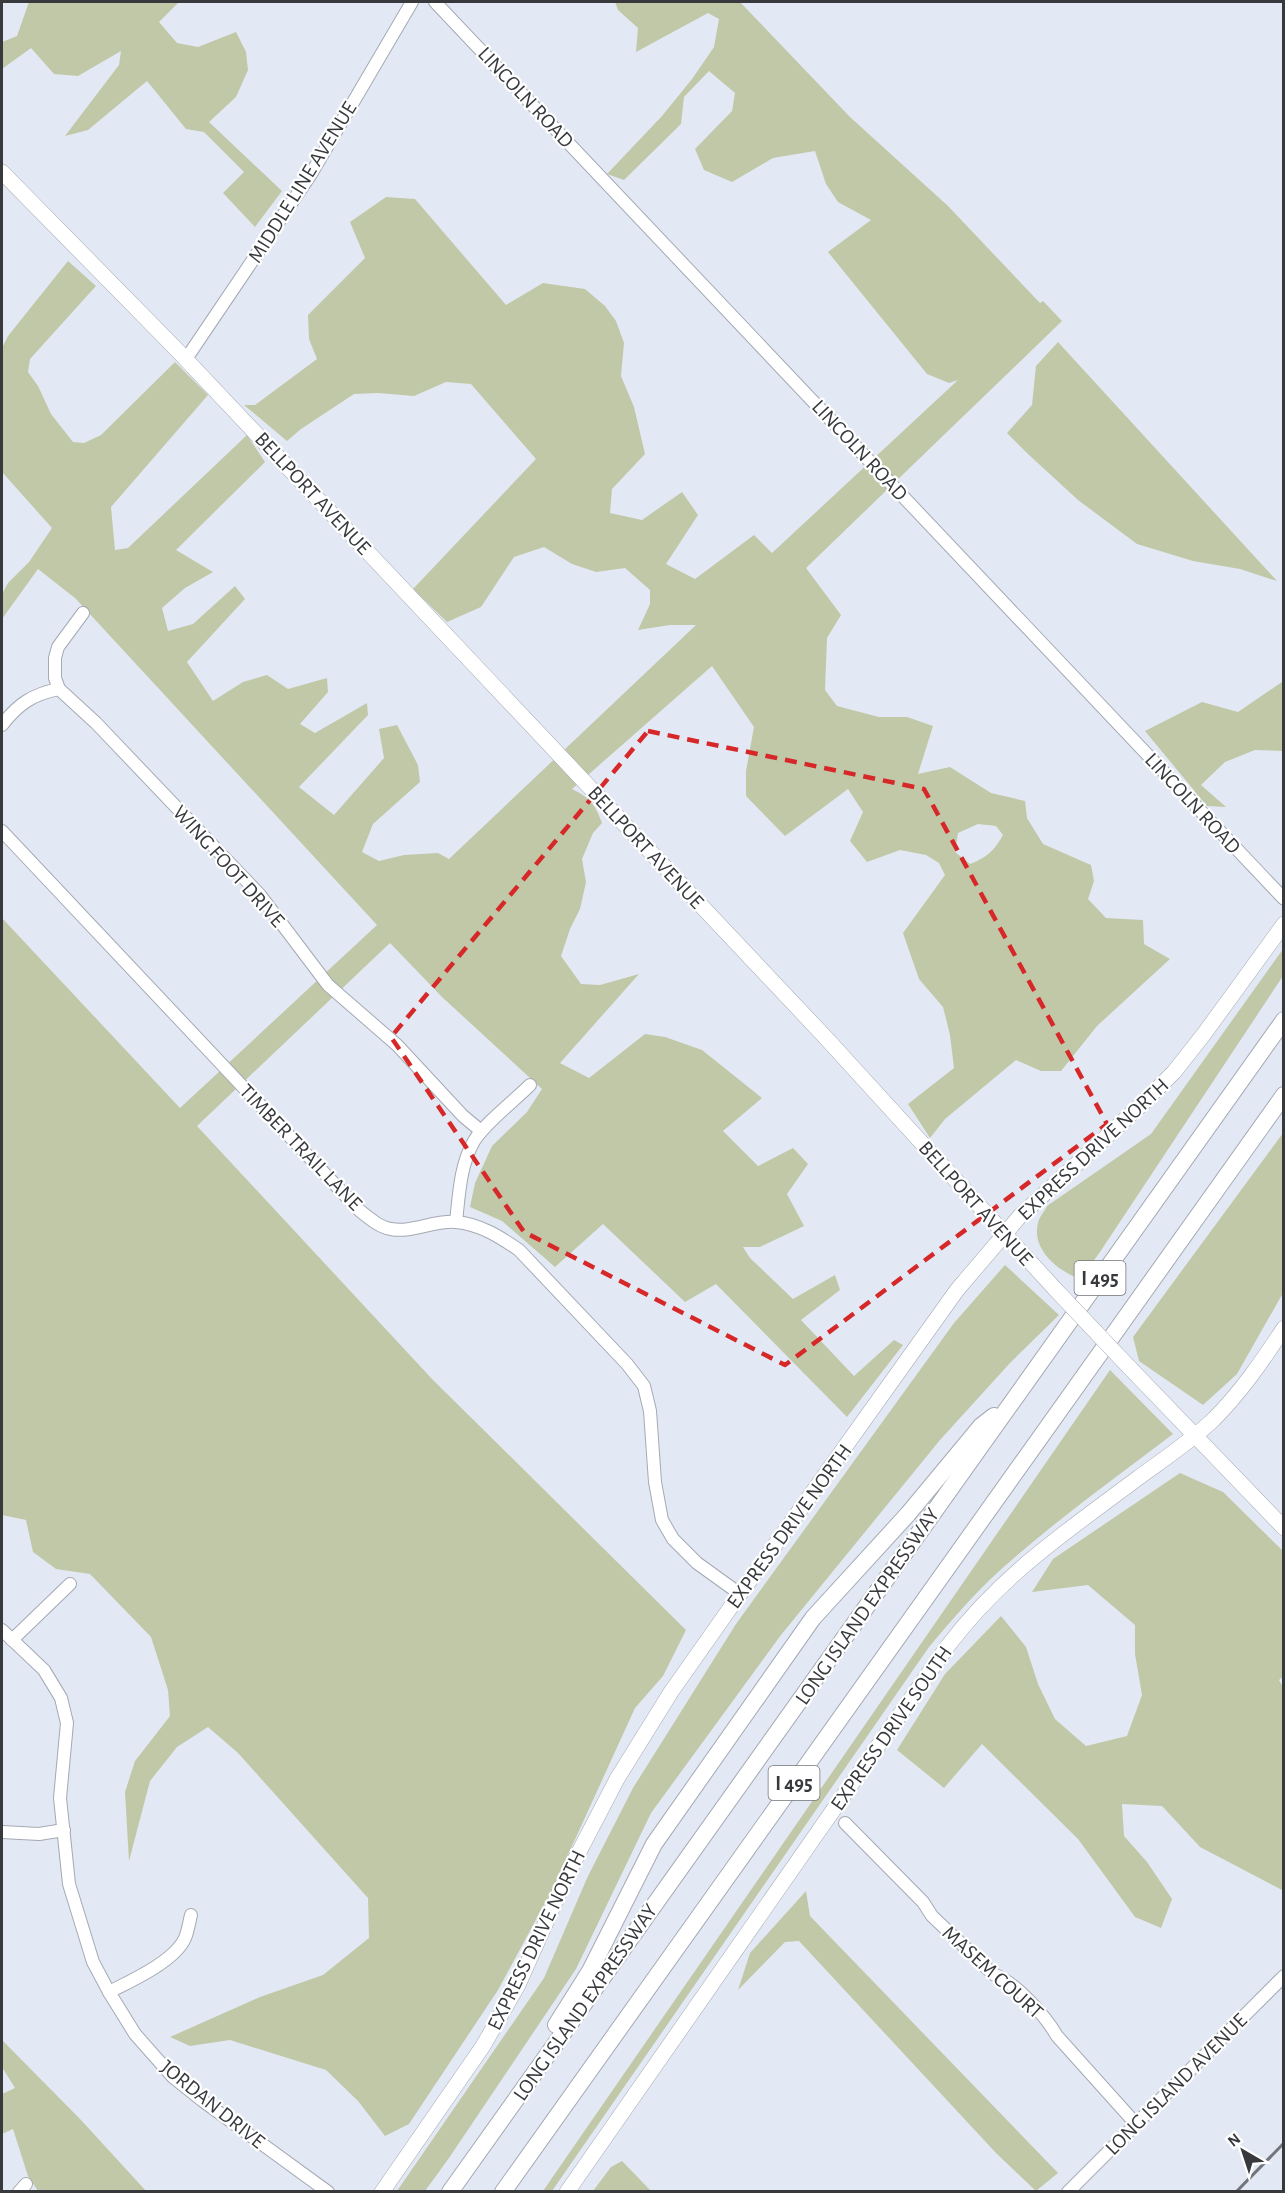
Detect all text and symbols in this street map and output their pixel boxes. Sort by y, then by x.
street label: LINCOLN ROAD [474,43,577,152]
street label: MIDDLE LINE AVENUE [244,98,360,266]
street label: LINCOLN ROAD [808,396,911,505]
street label: BELLPORT AVENUE [251,428,375,559]
street label: LINCOLN ROAD [1141,749,1244,858]
street label: BELLPORT AVENUE [584,782,708,913]
street label: WING FOOT DRIVE [169,802,288,931]
street label: EXPRESS DRIVE NORTH [1014,1074,1173,1224]
street label: TIMBER TRAIL LANE [235,1080,366,1214]
street label: BELLPORT AVENUE [915,1137,1037,1269]
road number: I 495 [1074,1261,1126,1295]
street label: EXPRESS DRIVE NORTH [723,1440,856,1612]
street label: LONG ISLAND EXPRESSWAY [791,1504,943,1708]
street label: EXPRESS DRIVE SOUTH [827,1642,956,1814]
road number: I 495 [768,1766,820,1800]
street label: EXPRESS DRIVE NORTH [484,1847,589,2034]
street label: LONG ISLAND EXPRESSWAY [509,1900,661,2104]
street label: MASEM COURT [938,1922,1047,2023]
street label: LONG ISLAND AVENUE [1100,2008,1252,2160]
street label: JORDAN DRIVE [157,2056,269,2152]
north arrow [1213,2121,1273,2181]

